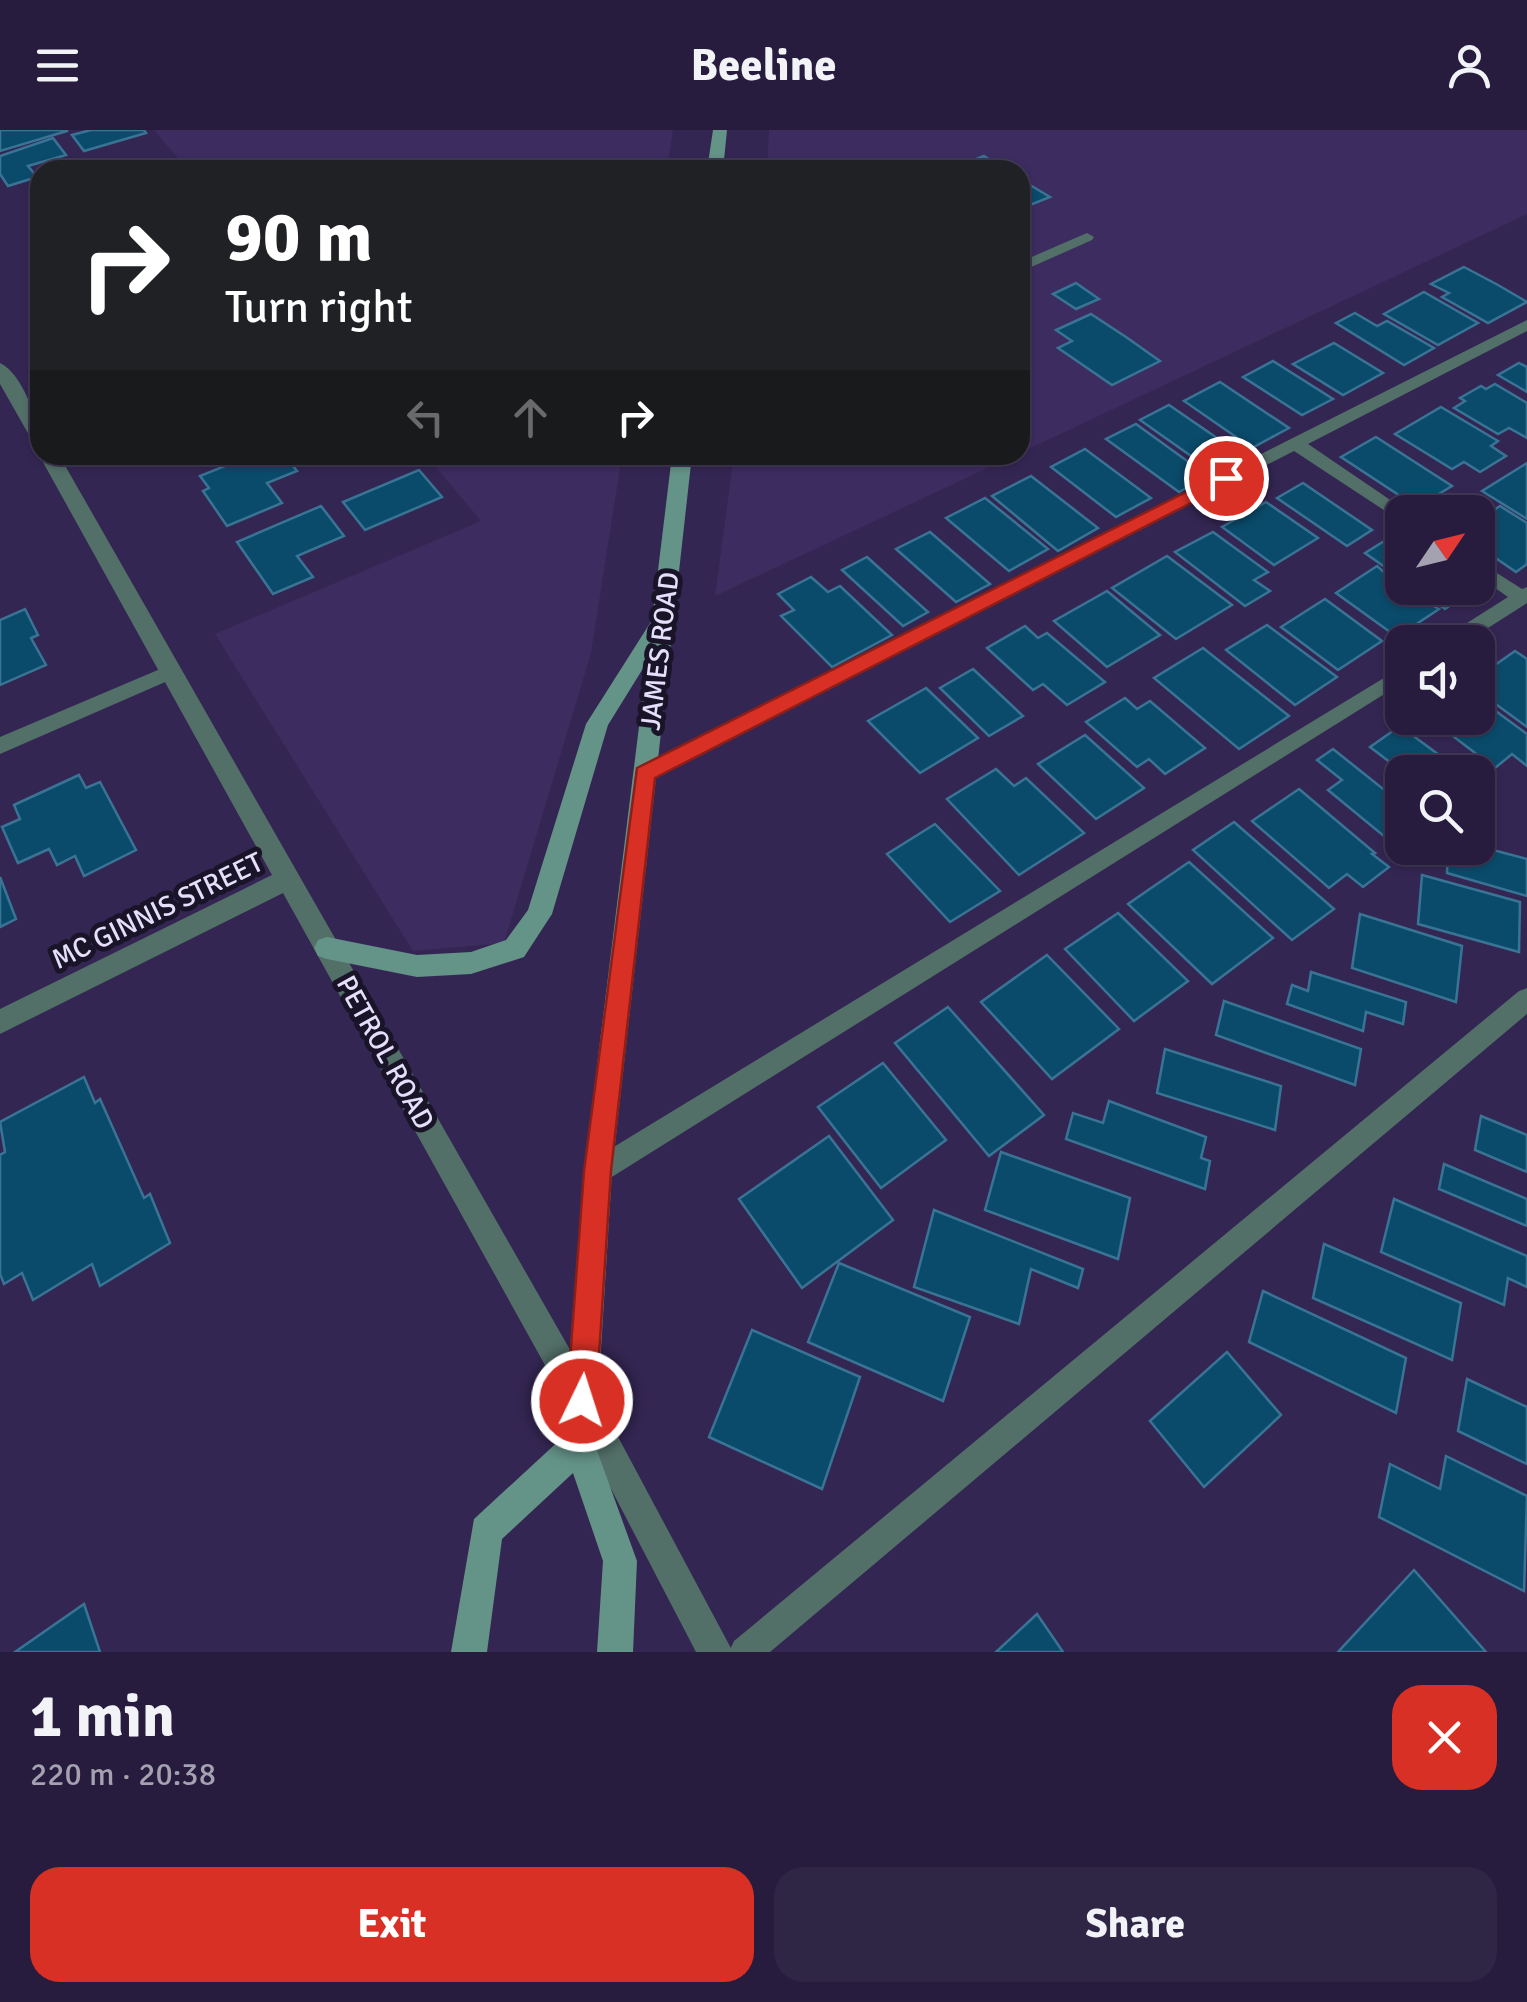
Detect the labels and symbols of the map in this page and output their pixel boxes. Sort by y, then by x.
pin [1184,436,1269,521]
north arrow [1385,495,1495,605]
street label: JAMES ROAD [633,570,687,732]
street label: MC GINNIS STREET [46,845,269,977]
street label: PETROL ROAD [329,970,441,1135]
position arrow [530,1349,634,1453]

